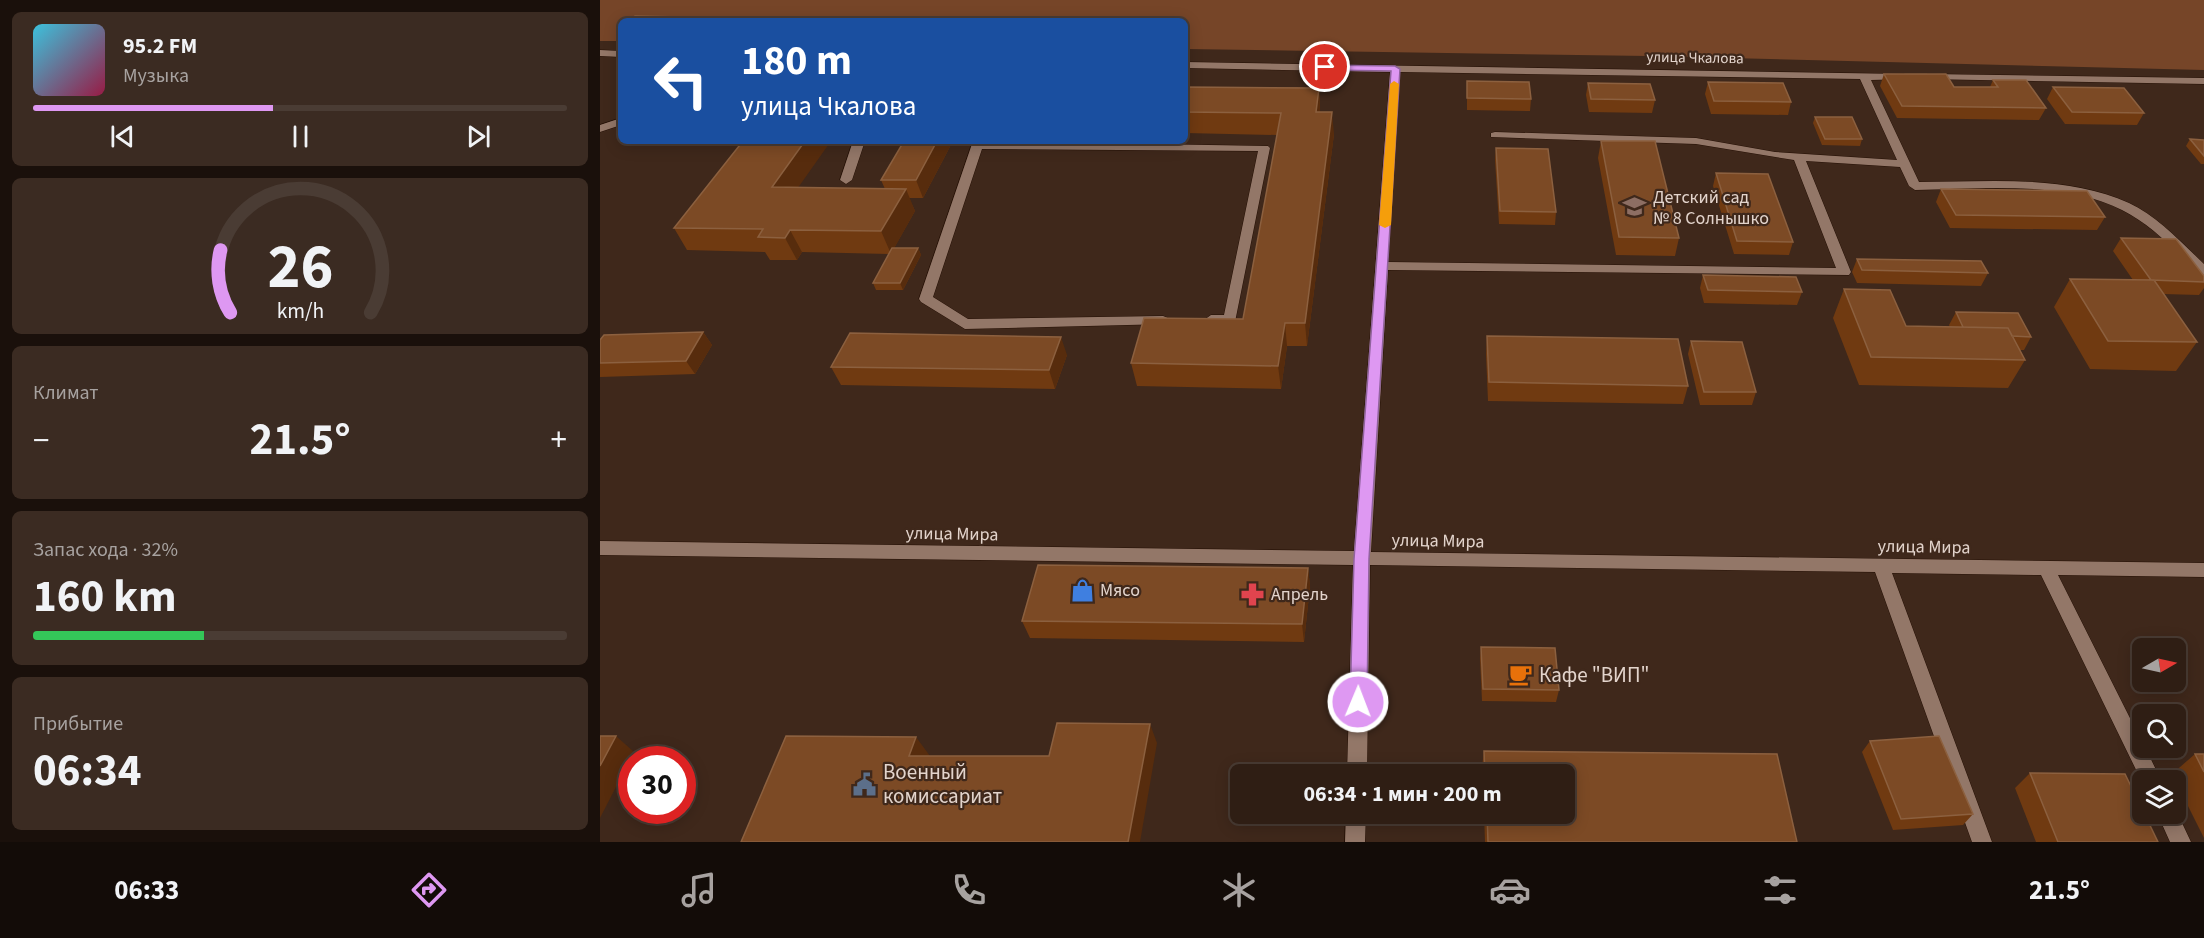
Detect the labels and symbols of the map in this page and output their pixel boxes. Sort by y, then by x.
pin [1299,41,1350,92]
street label: улица Чкалова [1646,47,1744,69]
place label: Детский сад № 8 Солнышко [1653,185,1769,231]
school or university icon: Детский сад № 8 Солнышко [1622,194,1648,220]
street label: улица Мира [905,521,999,547]
street label: улица Мира [1391,528,1485,554]
street label: улица Мира [1877,534,1971,560]
shop icon: Мясо [1069,577,1095,603]
place label: Мясо [1100,578,1140,603]
pharmacy icon: Апрель [1240,581,1266,607]
place label: Апрель [1271,582,1328,607]
north arrow [2132,638,2186,692]
place label: Кафе "ВИП" [1539,660,1649,690]
cafe icon: Кафе "ВИП" [1508,662,1534,688]
position arrow [1326,670,1390,734]
speed limit sign: 30 [618,746,696,824]
place label: Военный комиссариат [883,757,1002,811]
public building icon: Военный комиссариат [852,771,878,797]

